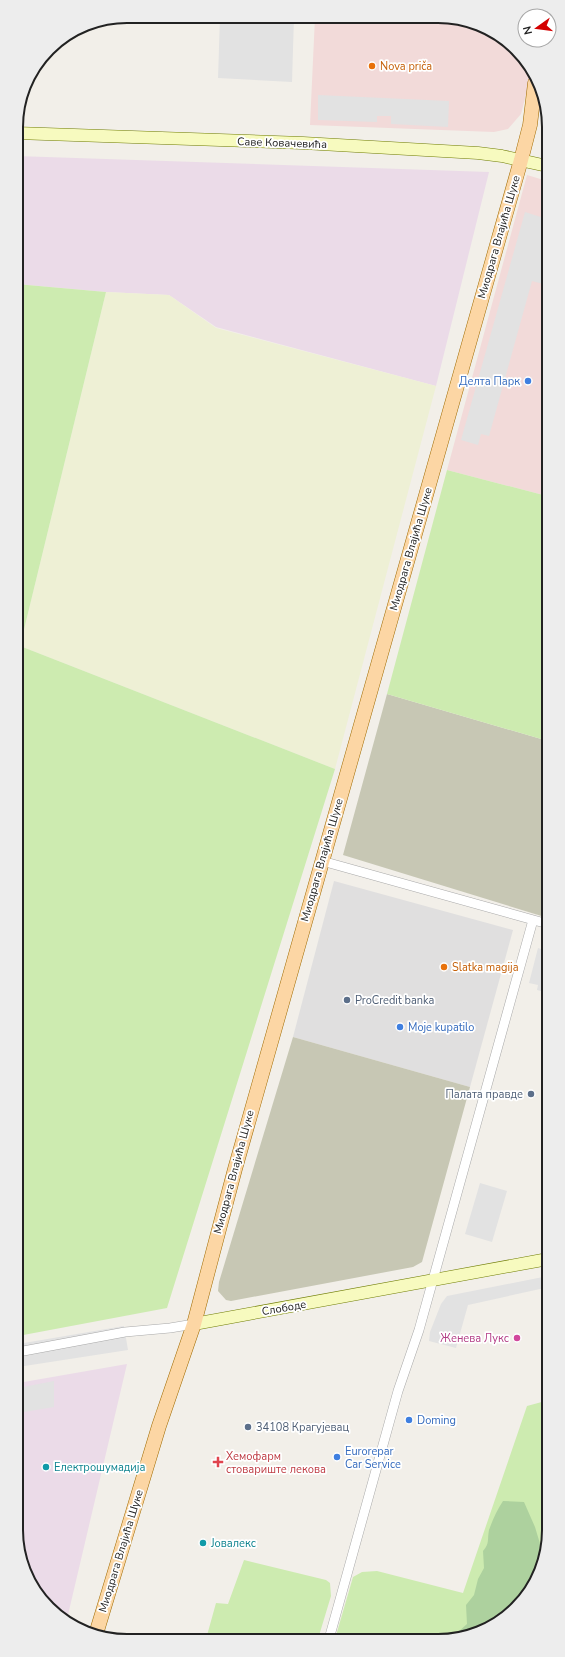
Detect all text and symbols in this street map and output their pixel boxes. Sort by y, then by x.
north arrow [517,8,557,48]
text: N [520,24,536,36]
place label: Nova priča [380,59,432,74]
marker: Nova priča [367,61,377,71]
street label: Саве Ковачевића [237,134,327,152]
street label: Миодрага Влајића Шуке [474,174,524,300]
place label: Делта Парк [459,374,520,389]
marker: Делта Парк [523,376,533,386]
street label: Миодрага Влајића Шуке [386,486,436,612]
street label: Миодрага Влајића Шуке [297,797,347,923]
place label: Slatka magija [452,960,519,975]
marker: Slatka magija [439,962,449,972]
place label: ProCredit banka [355,993,435,1008]
marker: ProCredit banka [342,995,352,1005]
place label: Moje kupatilo [408,1020,474,1035]
marker: Moje kupatilo [395,1022,405,1032]
place label: Палата правде [445,1087,523,1102]
marker: Палата правде [526,1089,536,1099]
street label: Миодрага Влајића Шуке [210,1108,258,1236]
street label: Слободе [261,1297,307,1319]
place label: Женева Лукс [440,1331,509,1346]
marker: Женева Лукс [512,1333,522,1343]
place label: Doming [417,1413,456,1428]
marker: Doming [404,1415,414,1425]
place label: 34108 Крагујевац [256,1420,349,1435]
marker: 34108 Крагујевац [243,1422,253,1432]
place label: Eurorepar Car Service [345,1444,401,1472]
place label: Хемофарм стовариште лекова [226,1449,326,1477]
marker: Eurorepar Car Service [332,1452,342,1462]
marker: Хемофарм стовариште лекова [213,1457,223,1467]
place label: Електрошумадија [54,1460,145,1475]
marker: Електрошумадија [41,1462,51,1472]
street label: Миодрага Влајића Шуке [95,1488,147,1614]
place label: Јовалекс [210,1536,256,1551]
marker: Јовалекс [198,1538,208,1548]

